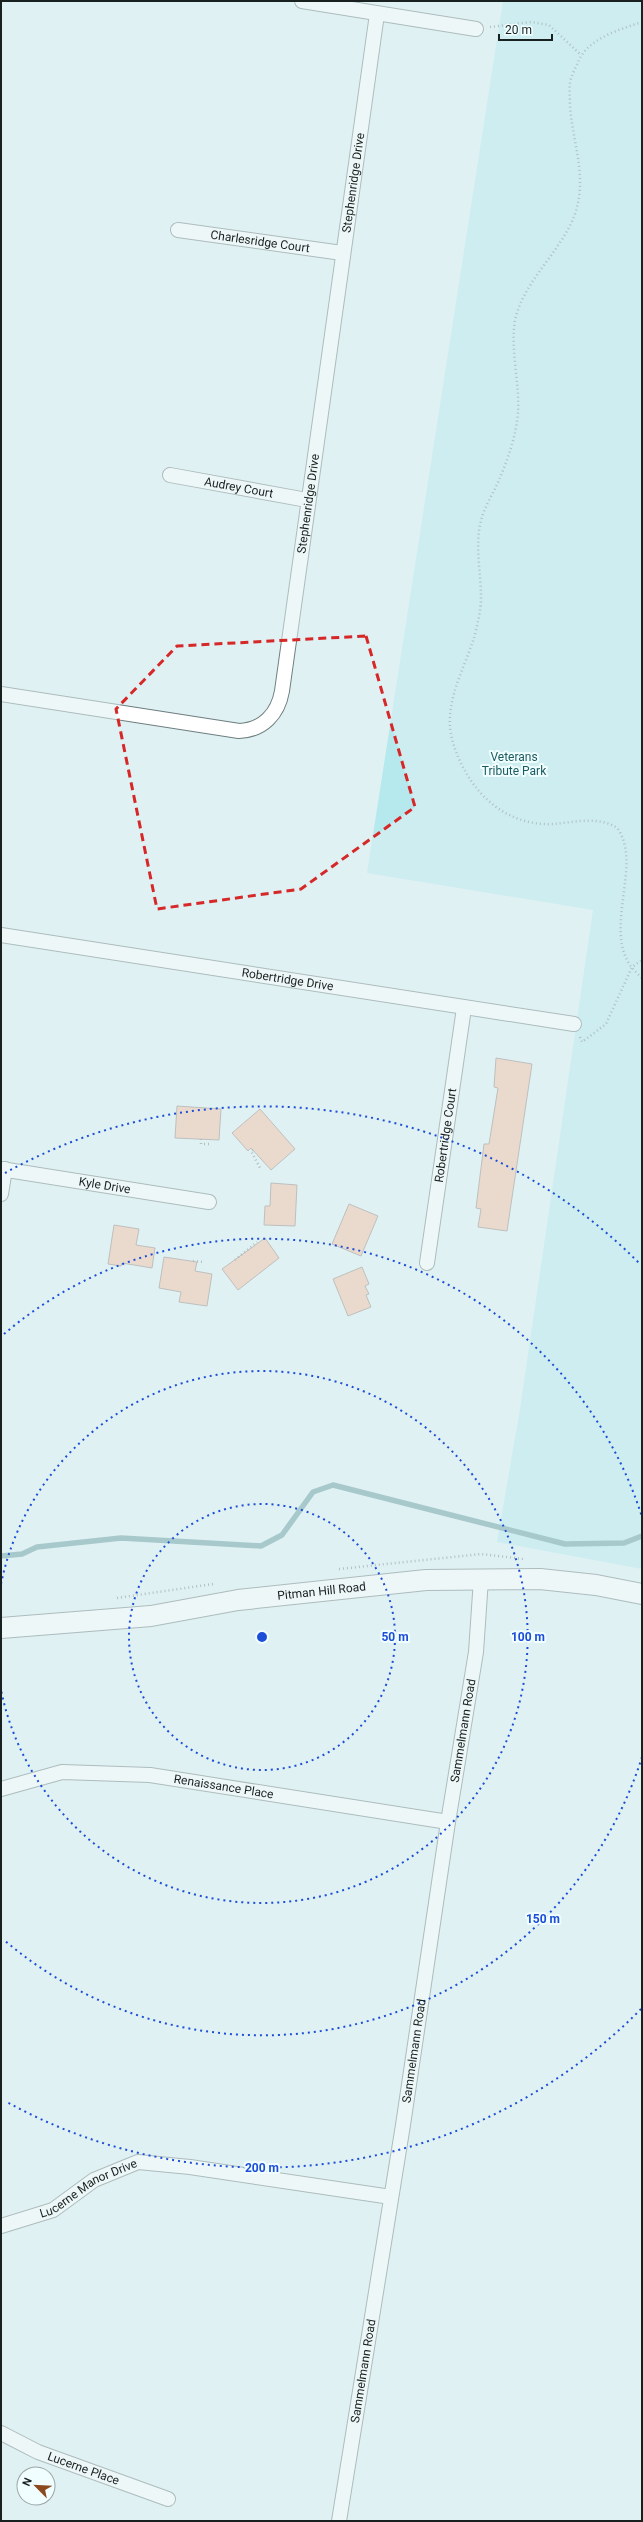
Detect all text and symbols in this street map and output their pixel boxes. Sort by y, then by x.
scale bar [499,16,552,42]
text: 20 m [505,23,532,37]
street label: Stephenridge Drive [339,132,367,234]
street label: Charlesridge Court [210,228,311,255]
street label: Stephenridge Drive [294,453,322,555]
street label: Audrey Court [203,474,274,501]
park label: Veterans Tribute Park [482,750,547,778]
street label: Robertridge Drive [241,965,334,994]
street label: Robertridge Court [432,1087,459,1183]
street label: Kyle Drive [78,1174,132,1196]
street label: Pitman Hill Road [277,1579,367,1603]
centre of rings [255,1630,269,1644]
text: 50 m [381,1630,409,1644]
text: 100 m [511,1630,545,1644]
street label: Sammelmann Road [448,1678,478,1784]
street label: Renaissance Place [173,1772,275,1801]
text: 150 m [526,1912,560,1926]
street label: Sammelmann Road [399,1998,429,2104]
street label: Lucerne Manor Drive [38,2156,139,2221]
text: 200 m [245,2161,279,2175]
street label: Sammelmann Road [348,2318,379,2424]
street label: Lucerne Place [46,2449,121,2488]
north arrow [16,2466,56,2506]
text: N [20,2476,35,2488]

